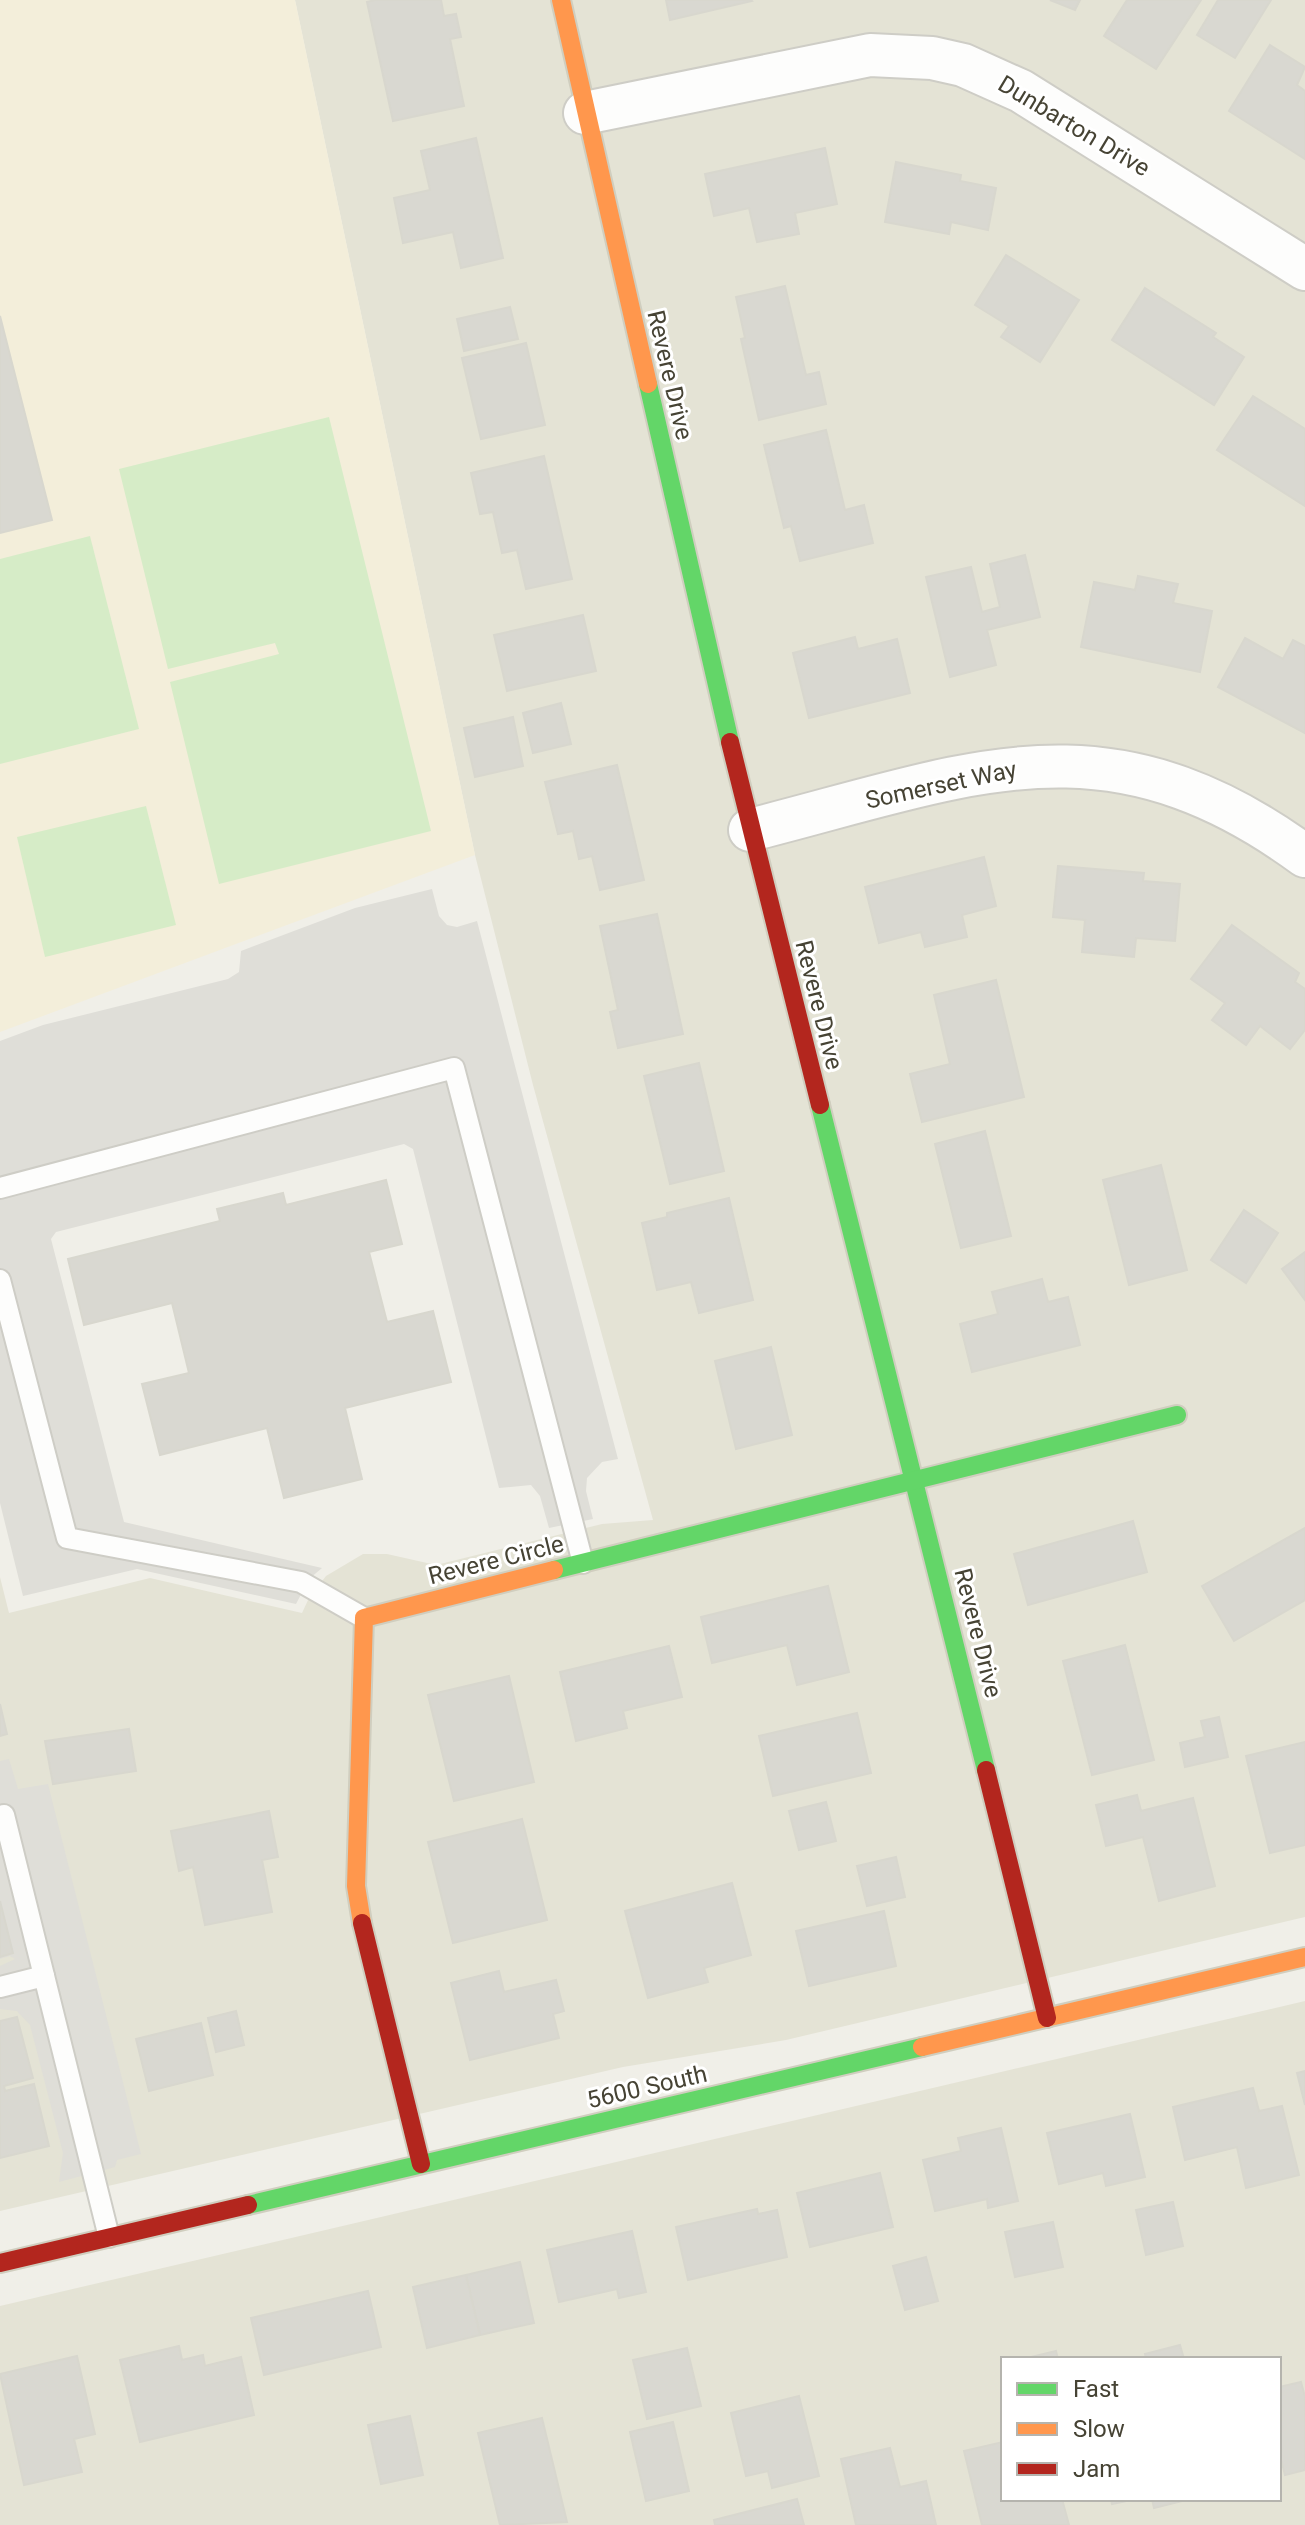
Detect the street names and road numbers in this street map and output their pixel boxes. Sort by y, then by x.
street label: Dunbarton Drive [993,70,1155,182]
street label: Revere Drive [642,308,698,442]
street label: Somerset Way [863,755,1020,815]
street label: Revere Drive [789,938,849,1072]
street label: Revere Circle [425,1530,567,1590]
street label: Revere Drive [948,1566,1008,1700]
street label: 5600 South [584,2060,710,2114]

